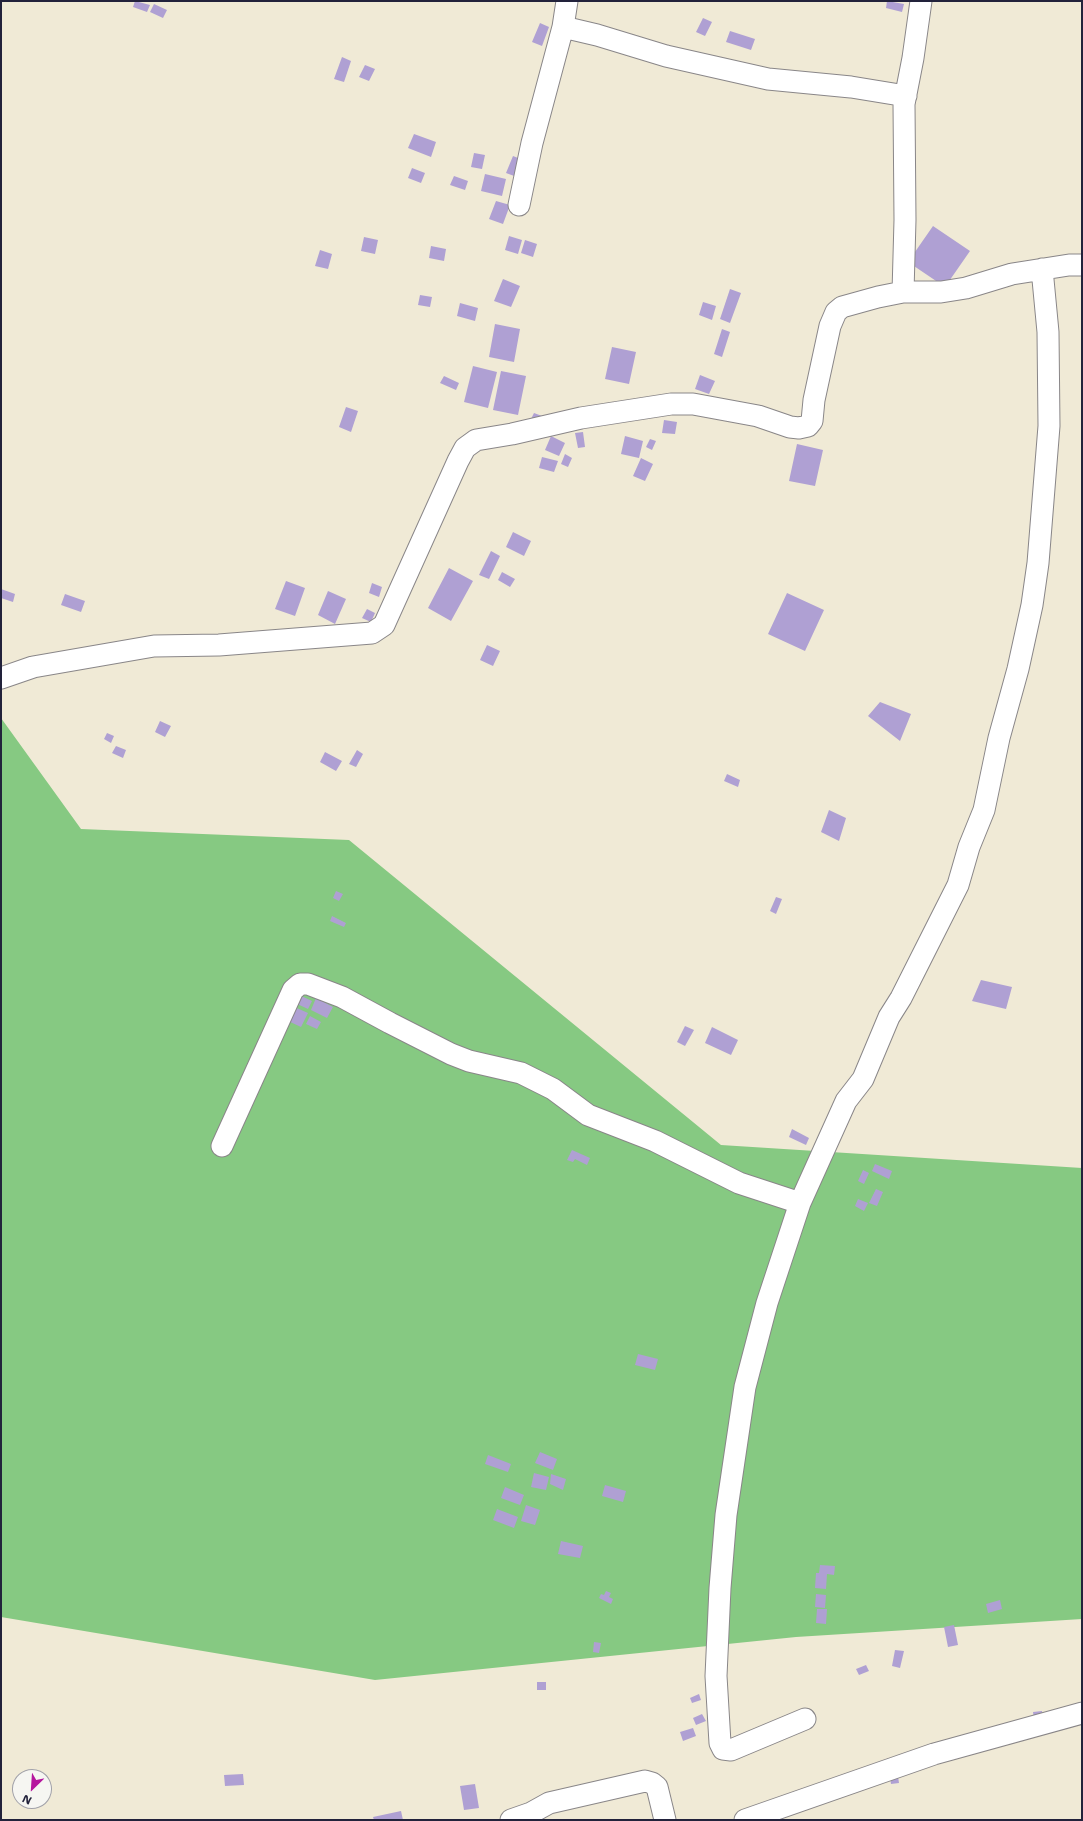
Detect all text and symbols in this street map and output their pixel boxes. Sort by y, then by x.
north arrow [12,1769,52,1809]
text: N [20,1791,34,1808]

